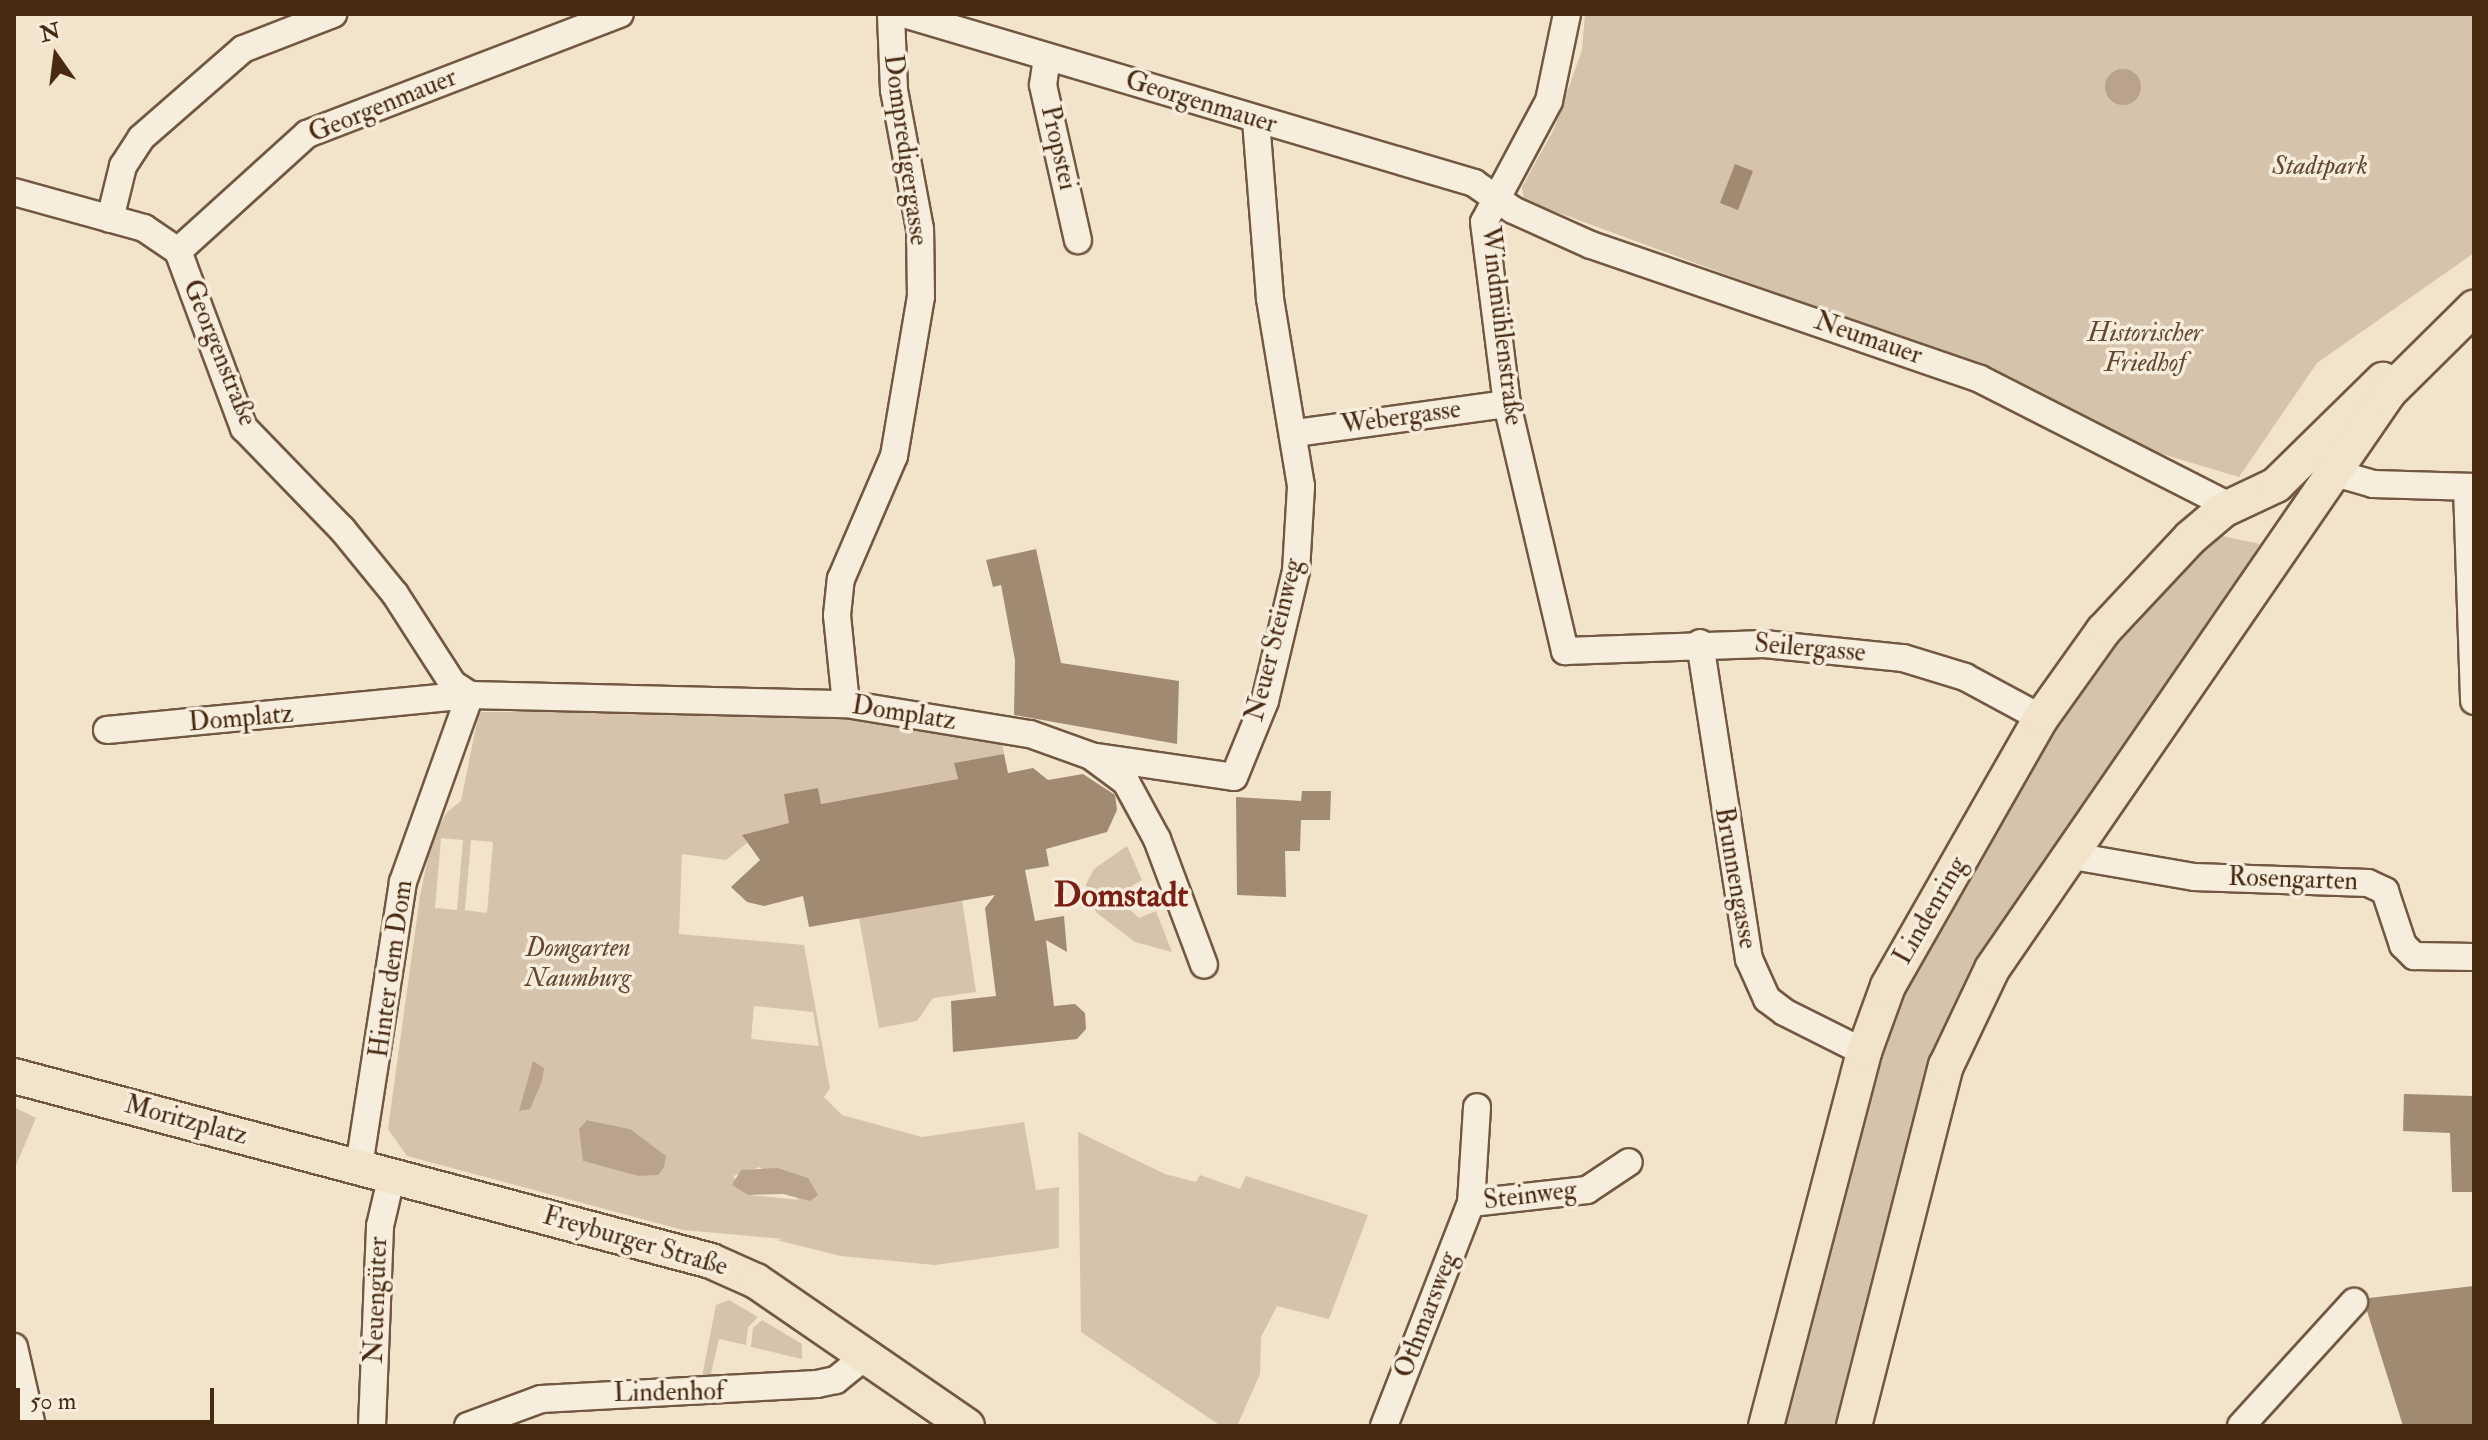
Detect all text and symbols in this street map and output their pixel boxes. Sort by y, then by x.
north arrow [16,16,96,96]
text: N [37,17,63,49]
street label: Dompredigergasse [876,53,934,247]
street label: Georgenmauer [304,62,462,150]
street label: Georgenmauer [1121,65,1281,141]
street label: Propstei [1033,103,1083,193]
park label: Stadtpark [2272,151,2368,183]
street label: Windmühlenstraße [1473,225,1529,427]
street label: Georgenstraße [176,276,262,430]
street label: Neumauer [1810,306,1926,372]
park label: Historischer Friedhof [2087,318,2203,380]
street label: Webergasse [1339,394,1463,442]
street label: Neuer Steinweg [1240,556,1310,724]
street label: Seilergasse [1753,629,1867,669]
street label: Domplatz [850,690,958,738]
street label: Domplatz [187,699,295,739]
street label: Brunnengasse [1707,805,1763,951]
street label: Lindenring [1888,852,1974,970]
street label: Rosengarten [2228,862,2358,898]
district label: Domstadt [1054,876,1188,916]
street label: Hinter dem Dom [364,878,420,1060]
park label: Domgarten Naumburg [525,933,631,994]
street label: Moritzplatz [121,1090,251,1152]
street label: Steinweg [1482,1175,1578,1217]
street label: Freyburger Straße [539,1201,731,1283]
street label: Neuengüter [359,1236,395,1364]
street label: Othmarsweg [1389,1248,1465,1382]
scale bar [20,1372,218,1422]
street label: Lindenhof [613,1376,725,1410]
text: 50 m [30,1386,76,1417]

